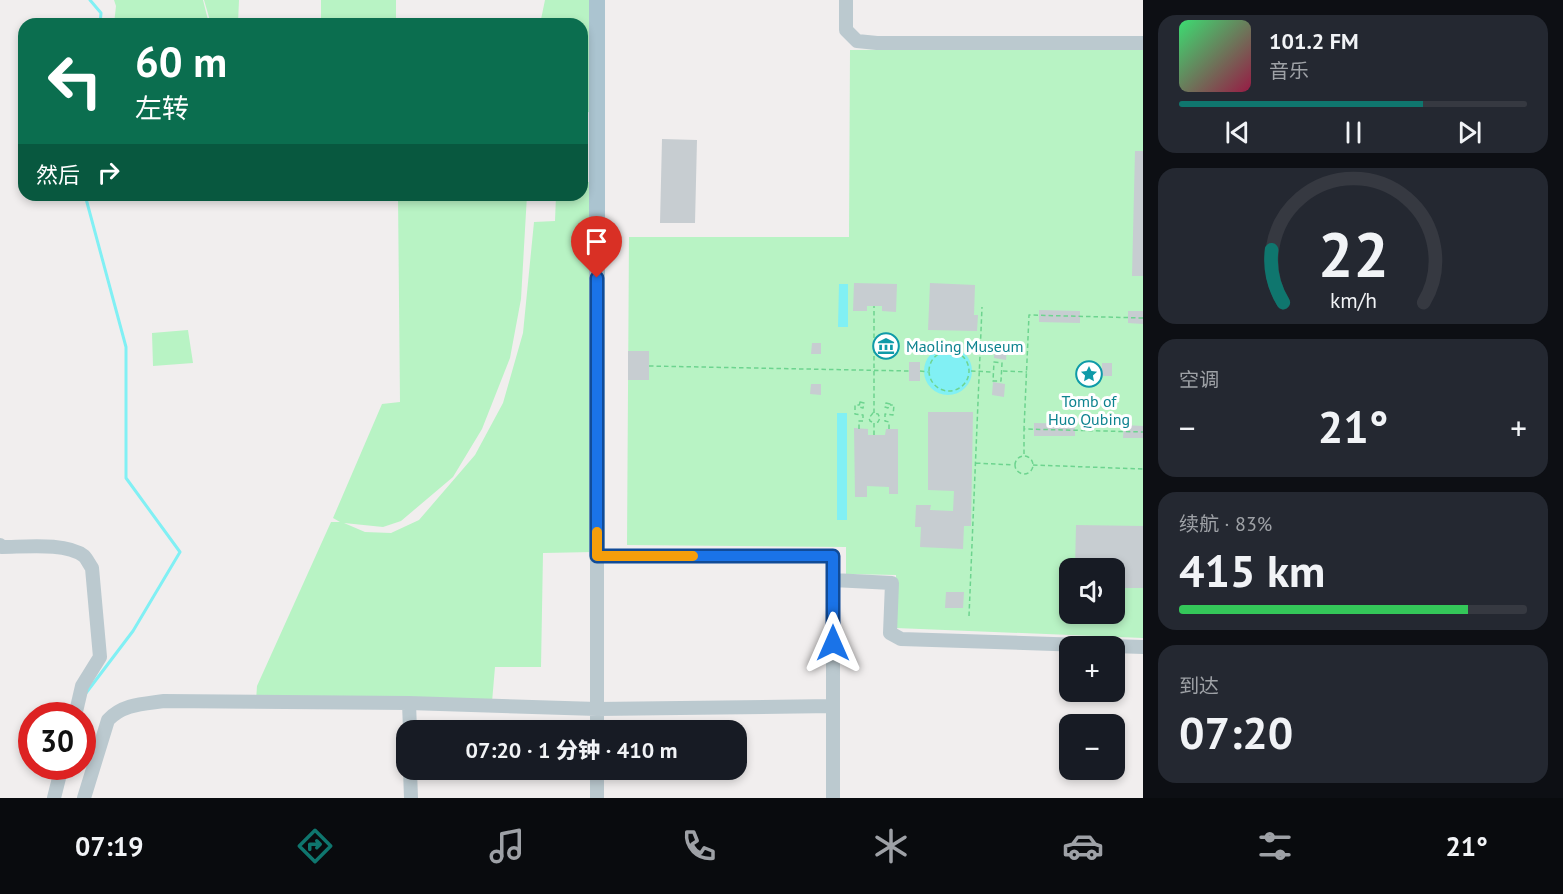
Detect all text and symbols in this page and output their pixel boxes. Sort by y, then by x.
text: 101.2 FM [1269,27,1359,55]
text: 60 m [135,34,227,89]
icon: left [36,42,114,120]
text: 音乐 [1269,58,1309,84]
text: 左转 [135,91,189,125]
icon: previous [1221,116,1254,149]
icon: pause [1337,116,1370,149]
icon: next [1453,116,1486,149]
icon: right [92,156,125,189]
text: 然后 [36,161,80,189]
text: 22 [1318,213,1388,294]
pin [571,216,622,278]
icon: arrive [580,225,613,258]
text: km/h [1329,286,1376,314]
museum icon: Maoling Museum [871,331,901,361]
place label: Maoling Museum [906,336,1024,356]
place icon: Tomb of Huo Qubing [1074,359,1104,389]
text: 空调 [1179,367,1219,393]
place label: Tomb of Huo Qubing [1048,391,1130,429]
text: 21° [1318,397,1388,455]
text: − [1179,406,1196,449]
text: + [1510,406,1527,449]
text: 续航 · 83% [1179,511,1272,537]
text: 415 km [1179,541,1325,599]
map controls [1059,558,1125,780]
button: sound [1059,558,1125,624]
position arrow [801,611,865,675]
button: + [1059,636,1125,702]
text: 到达 [1179,673,1219,699]
speed limit sign: 30 [18,702,96,780]
text: 07:20 [1179,703,1293,761]
button: − [1059,714,1125,780]
text: 07:20 · 1 分钟 · 410 m [466,736,677,764]
icon: directions [294,825,336,867]
icon: music [486,825,528,867]
icon: phone [678,825,720,867]
icon: climate [870,825,912,867]
icon: car [1062,825,1104,867]
icon: filters [1254,825,1296,867]
text: 07:19 [75,829,144,863]
text: 21° [1446,829,1488,863]

